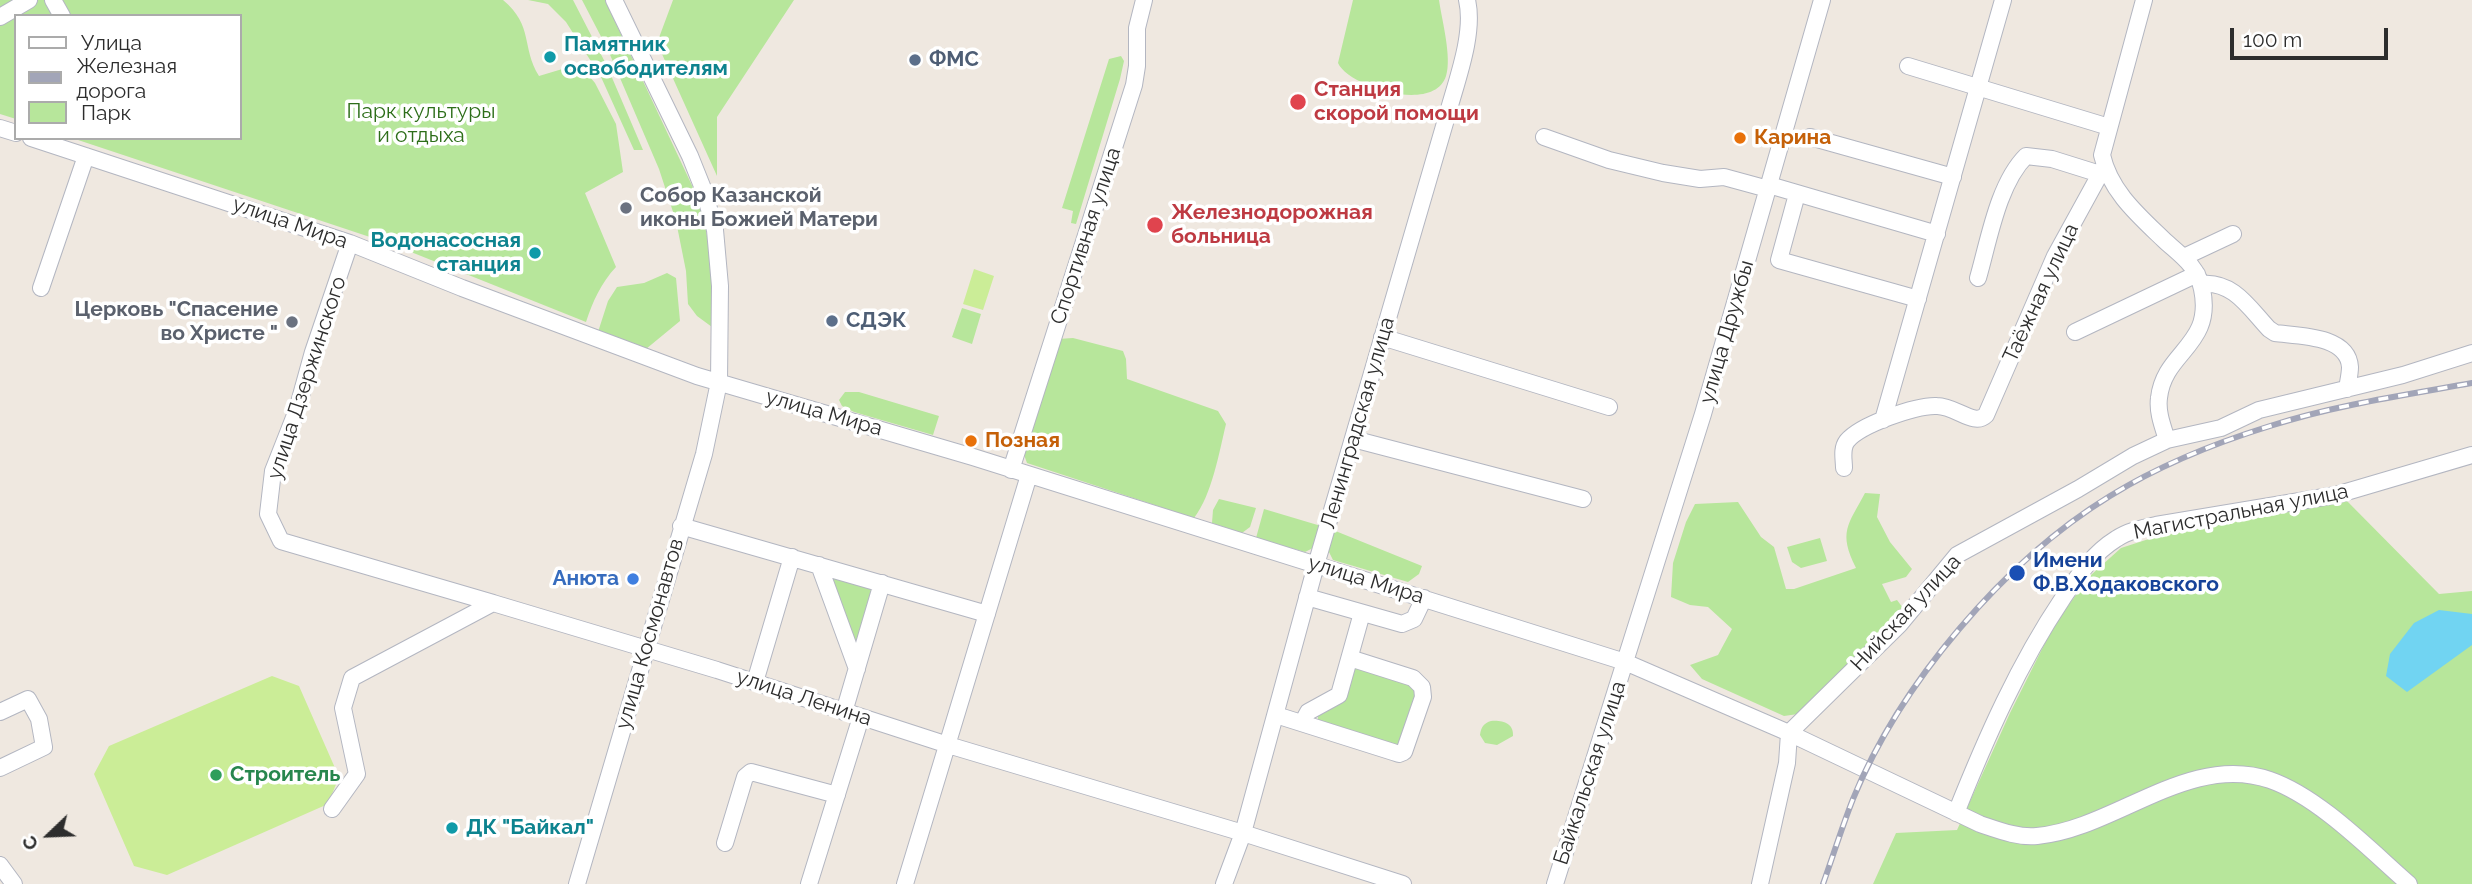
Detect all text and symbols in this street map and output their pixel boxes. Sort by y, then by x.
legend [14,14,242,140]
scale bar [2234,14,2392,58]
text: 100 m [2243,27,2302,52]
text: Улица [81,30,142,55]
place label: Памятник освободителям [564,32,728,82]
place label: ФМС [929,47,979,73]
marker: Памятник освободителям [542,49,558,65]
marker: ФМС [907,52,923,68]
text: Железная дорога [76,53,177,103]
place label: Станция скорой помощи [1314,77,1479,127]
marker: Станция скорой помощи [1288,92,1308,112]
park label: Парк культуры и отдыха [347,99,495,149]
text: Парк [81,100,131,125]
place label: Карина [1754,125,1831,151]
marker: Карина [1732,130,1748,146]
street label: Спортивная улица [1045,144,1127,328]
place label: Собор Казанской иконы Божией Матери [640,183,878,233]
street label: улица Мира [229,192,351,254]
marker: Собор Казанской иконы Божией Матери [618,200,634,216]
place label: Железнодорожная больница [1171,200,1373,250]
marker: Железнодорожная больница [1145,215,1165,235]
street label: Таёжная улица [1998,220,2084,366]
place label: Водонасосная станция [370,228,521,278]
marker: Водонасосная станция [527,245,543,261]
street label: улица Дружбы [1695,257,1759,407]
street label: улица Дзержинского [262,273,352,483]
place label: Церковь "Спасение во Христе " [74,297,278,347]
place label: СДЭК [846,308,906,334]
marker: СДЭК [824,313,840,329]
marker: Церковь "Спасение во Христе " [284,314,300,330]
street label: Ленинградская улица [1316,314,1400,532]
street label: улица Мира [763,384,885,442]
place label: Позная [985,428,1060,454]
marker: Позная [963,433,979,449]
street label: Магистральная улица [2131,479,2351,545]
street label: улица Космонавтов [611,536,689,732]
place label: Имени Ф.В.Ходаковского [2033,548,2219,598]
street label: улица Мира [1305,550,1427,610]
street label: Нийская улица [1846,550,1966,676]
marker: Имени Ф.В.Ходаковского [2007,563,2027,583]
place label: Анюта [552,566,619,592]
marker: Анюта [625,571,641,587]
street label: улица Ленина [733,664,875,732]
street label: Байкальская улица [1548,678,1632,868]
place label: Строитель [230,762,340,788]
marker: Строитель [208,767,224,783]
north arrow [14,800,84,870]
place label: ДК "Байкал" [466,815,594,841]
marker: ДК "Байкал" [444,820,460,836]
text: С [17,833,42,854]

